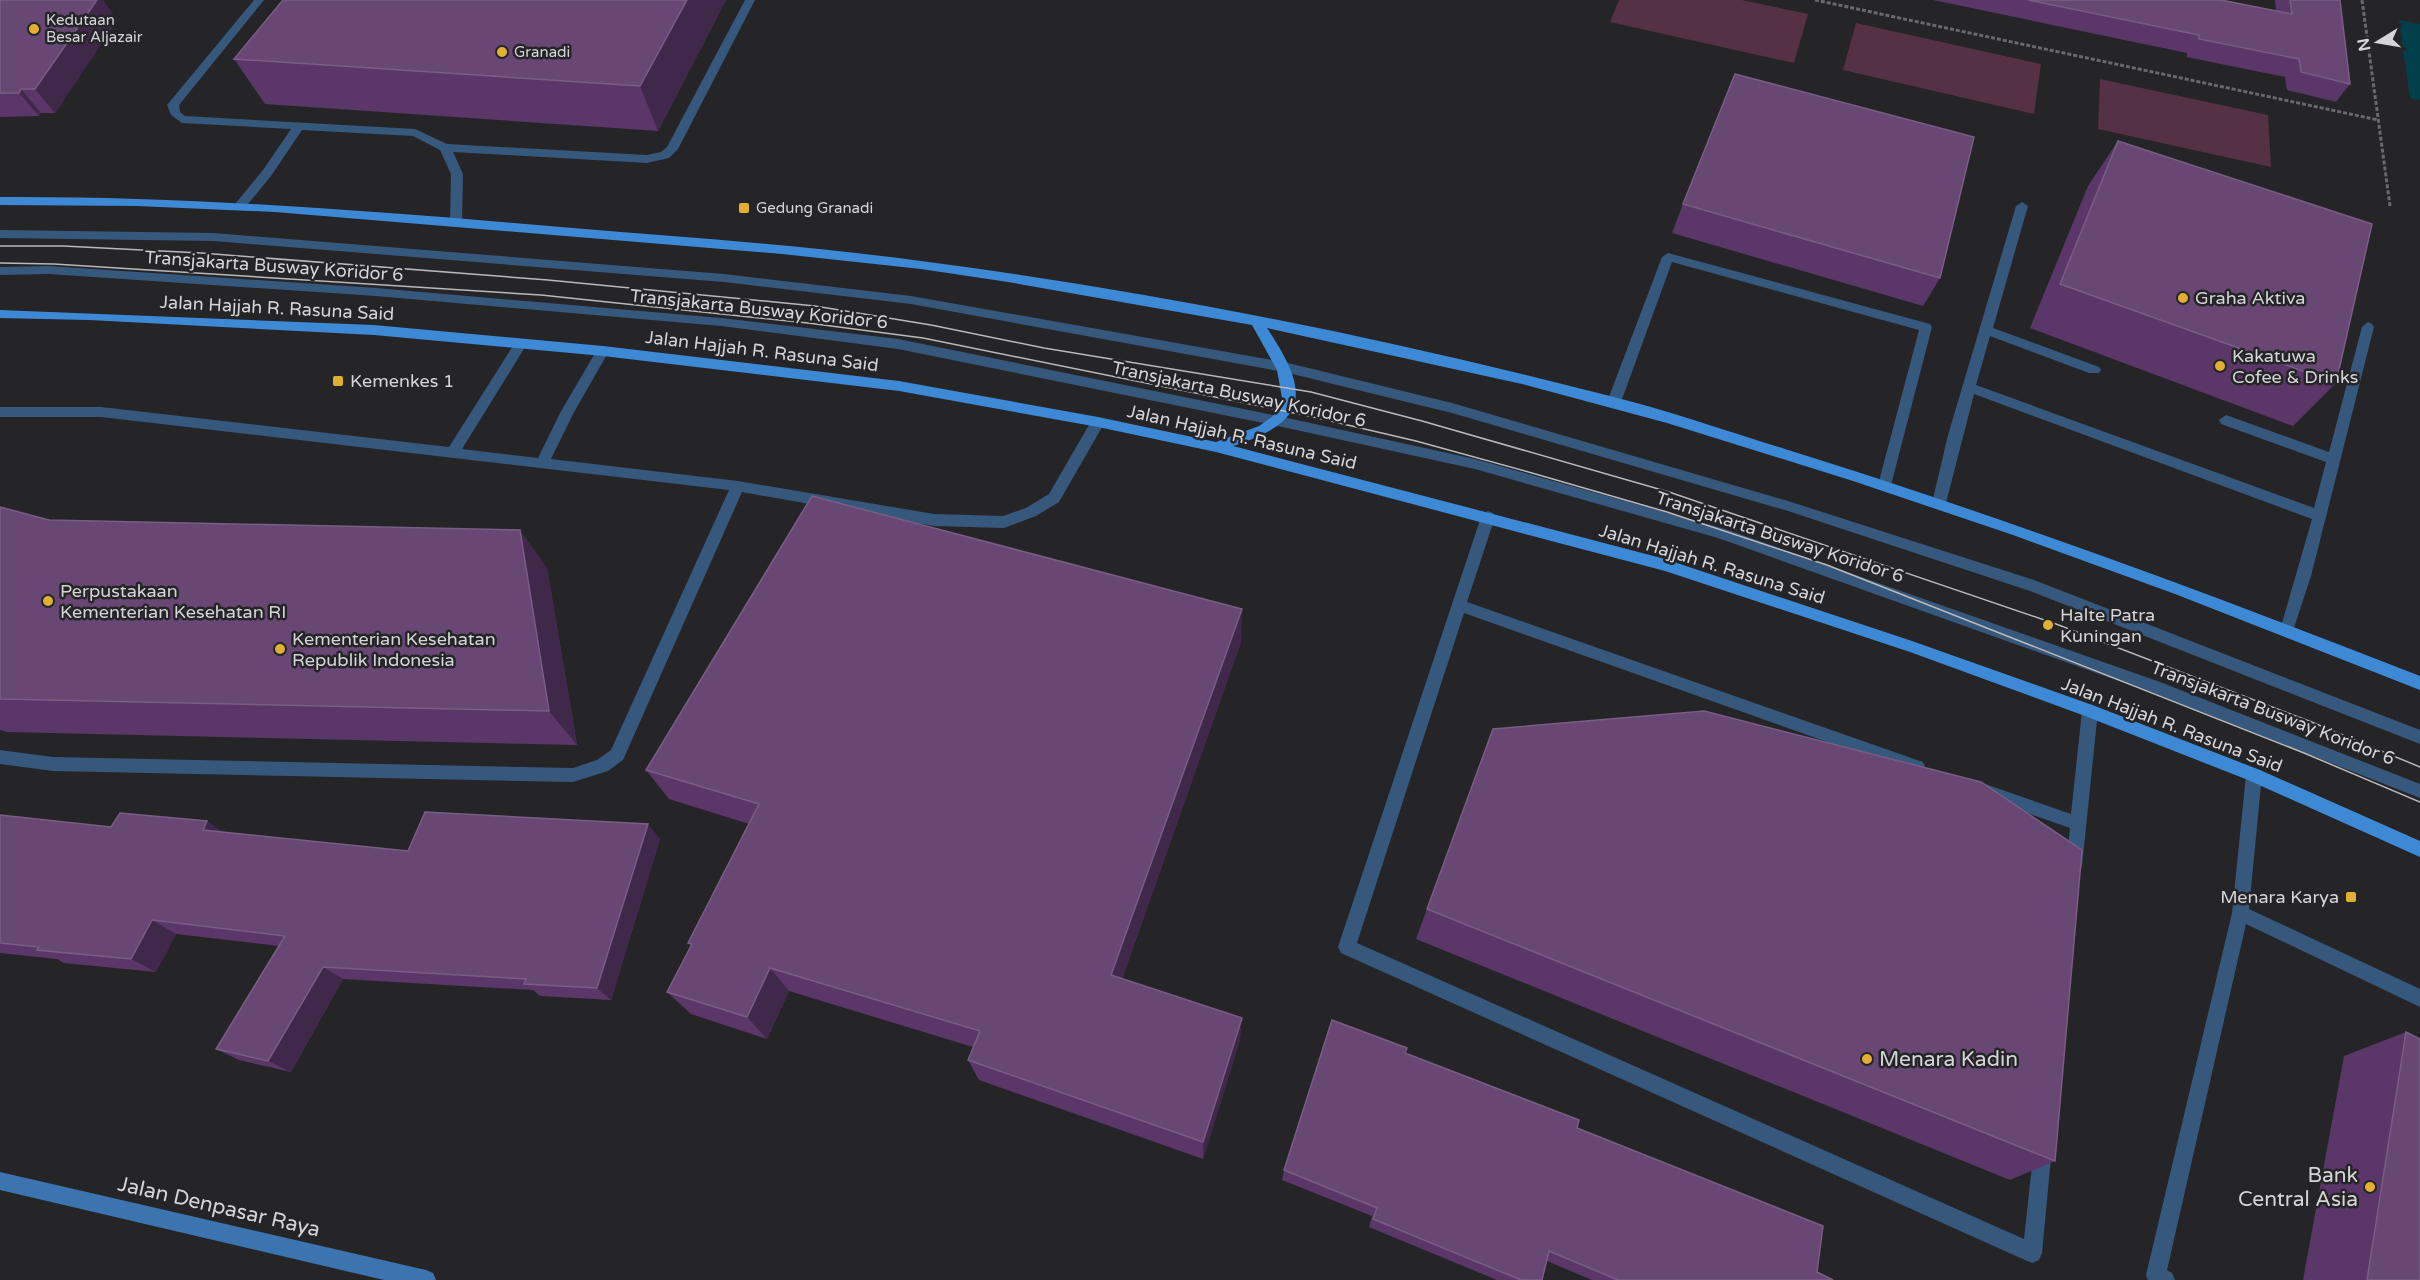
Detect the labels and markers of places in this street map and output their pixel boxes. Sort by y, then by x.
place label: Kedutaan Besar Aljazair [46,11,143,46]
marker: Kedutaan Besar Aljazair [27,22,41,36]
place label: Granadi [514,43,570,61]
marker: Granadi [495,45,509,59]
place label: Gedung Granadi [756,199,873,217]
marker: Gedung Granadi [737,201,751,215]
place label: Graha Aktiva [2195,287,2305,309]
marker: Graha Aktiva [2176,291,2190,305]
place label: Kakatuwa Cofee & Drinks [2232,345,2358,388]
marker: Kakatuwa Cofee & Drinks [2213,359,2227,373]
place label: Kemenkes 1 [350,370,454,392]
marker: Kemenkes 1 [331,374,345,388]
place label: Perpustakaan Kementerian Kesehatan RI [60,580,286,623]
marker: Perpustakaan Kementerian Kesehatan RI [41,594,55,608]
place label: Halte Patra Kuningan [2060,604,2155,647]
marker: Halte Patra Kuningan [2041,618,2055,632]
place label: Kementerian Kesehatan Republik Indonesia [292,628,496,671]
marker: Kementerian Kesehatan Republik Indonesia [273,642,287,656]
place label: Menara Karya [2220,886,2339,908]
marker: Menara Karya [2344,890,2358,904]
place label: Menara Kadin [1879,1047,2018,1072]
marker: Menara Kadin [1860,1052,1874,1066]
place label: Bank Central Asia [2238,1163,2358,1212]
marker: Bank Central Asia [2363,1180,2377,1194]

